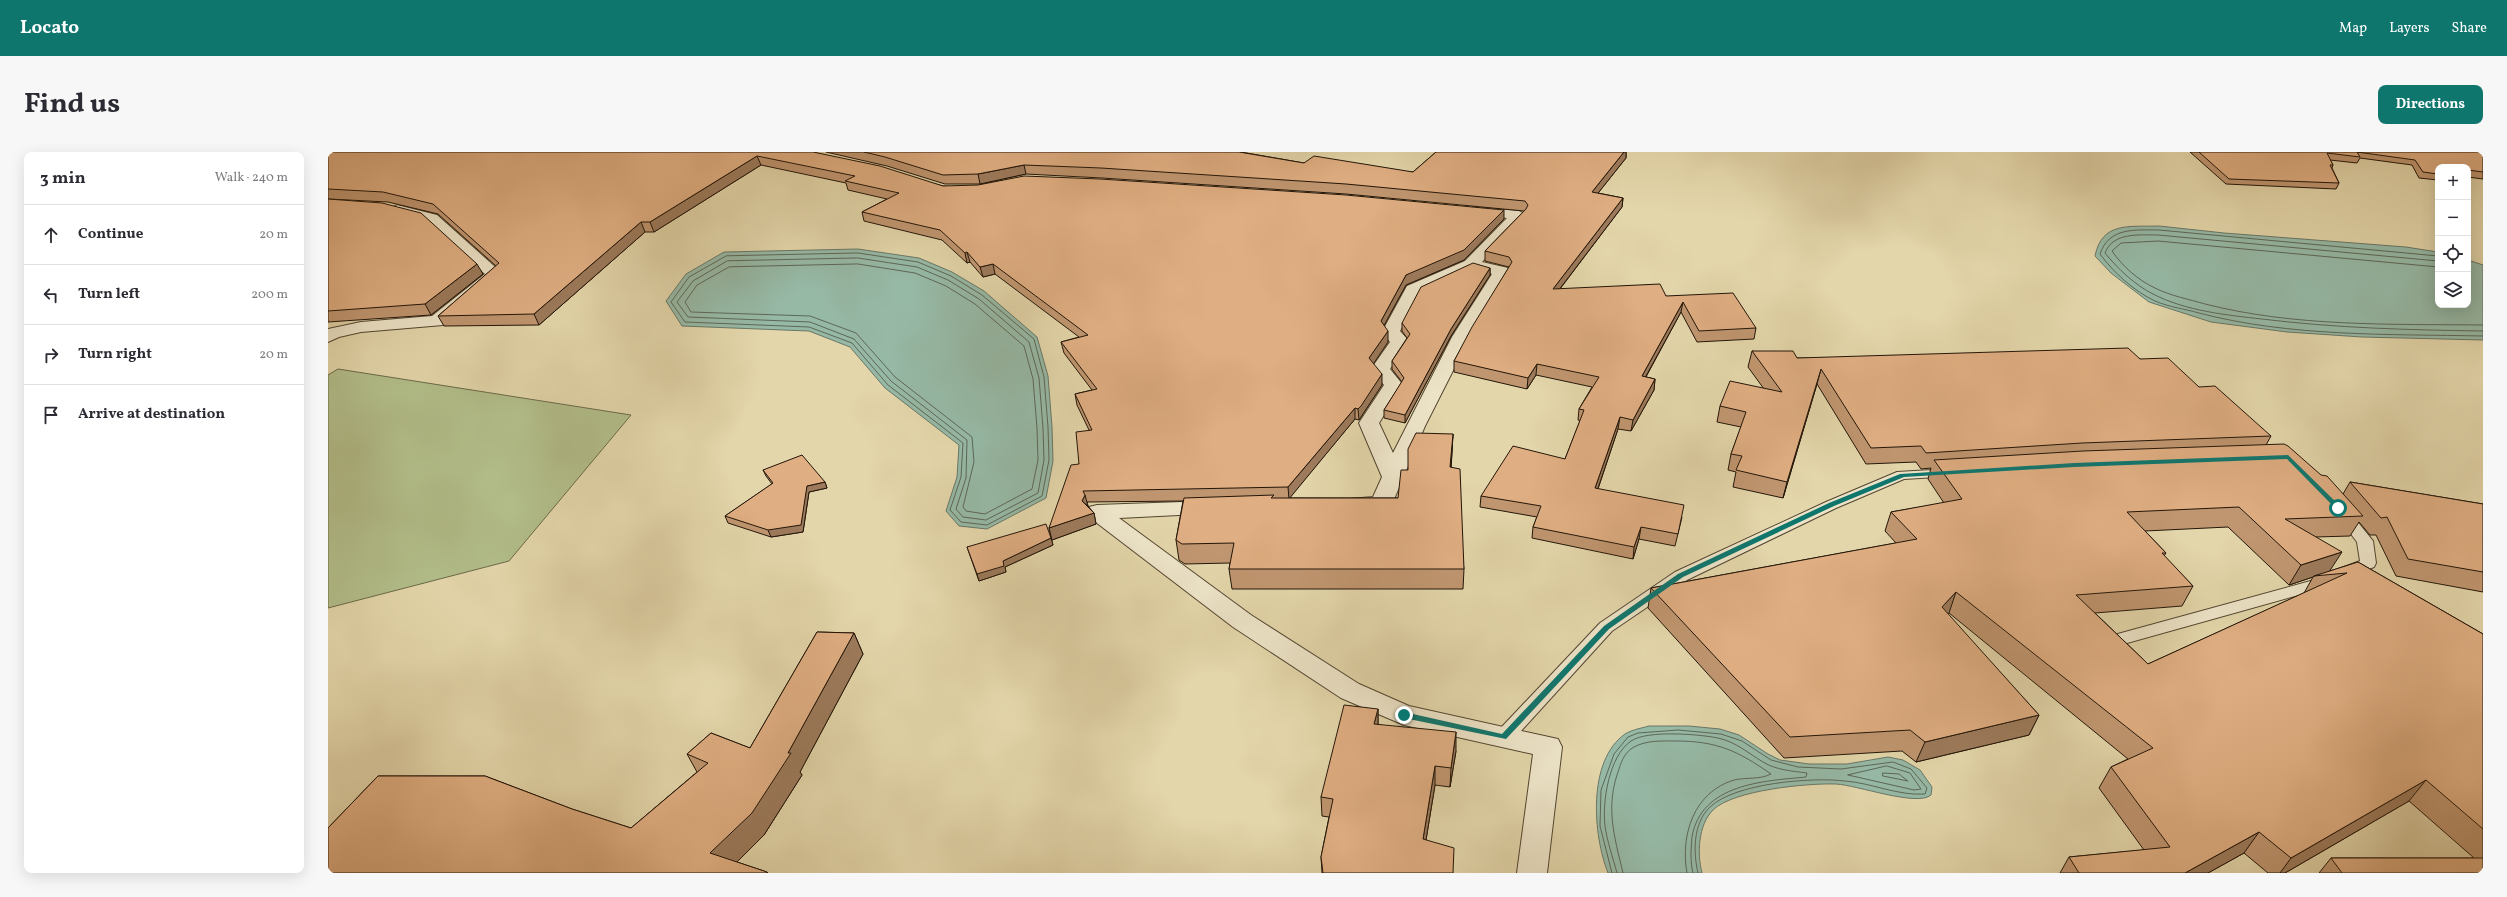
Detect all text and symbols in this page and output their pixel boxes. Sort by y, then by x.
text: Locato [20,15,79,41]
text: Map [2339,19,2367,38]
text: Layers [2389,19,2429,38]
text: Share [2451,19,2487,38]
text: Find us [24,85,120,124]
button: Directions [2378,85,2483,124]
map controls [2435,164,2471,308]
button: + [2435,164,2471,200]
text: 3 min [40,167,86,190]
text: Walk · 240 m [215,169,288,187]
button: − [2435,200,2471,236]
icon: ahead [40,224,62,246]
text: Continue [78,224,143,245]
text: 20 m [259,226,288,244]
button: locate [2435,236,2471,272]
button: layers [2435,272,2471,308]
icon: left [40,284,62,306]
text: Turn left [78,284,140,305]
text: 200 m [251,286,288,304]
icon: right [40,344,62,366]
text: Turn right [78,344,152,365]
text: 20 m [259,346,288,364]
icon: arrive [40,404,62,426]
text: Arrive at destination [78,404,225,425]
route start [2329,499,2347,517]
route end [1395,706,1413,724]

